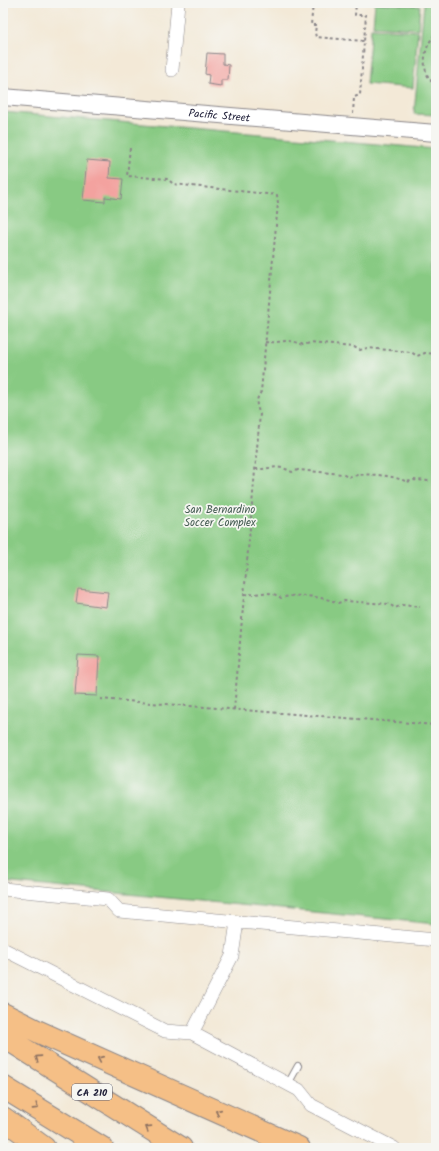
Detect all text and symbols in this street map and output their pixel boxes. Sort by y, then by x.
street label: Pacific Street [188,104,251,128]
park label: San Bernardino Soccer Complex [184,501,256,532]
one-way arrow [35,1055,42,1063]
one-way arrow [96,1056,104,1064]
road number: CA 210 [72,1084,112,1100]
one-way arrow [32,1103,39,1110]
one-way arrow [215,1109,223,1117]
one-way arrow [145,1125,152,1132]

